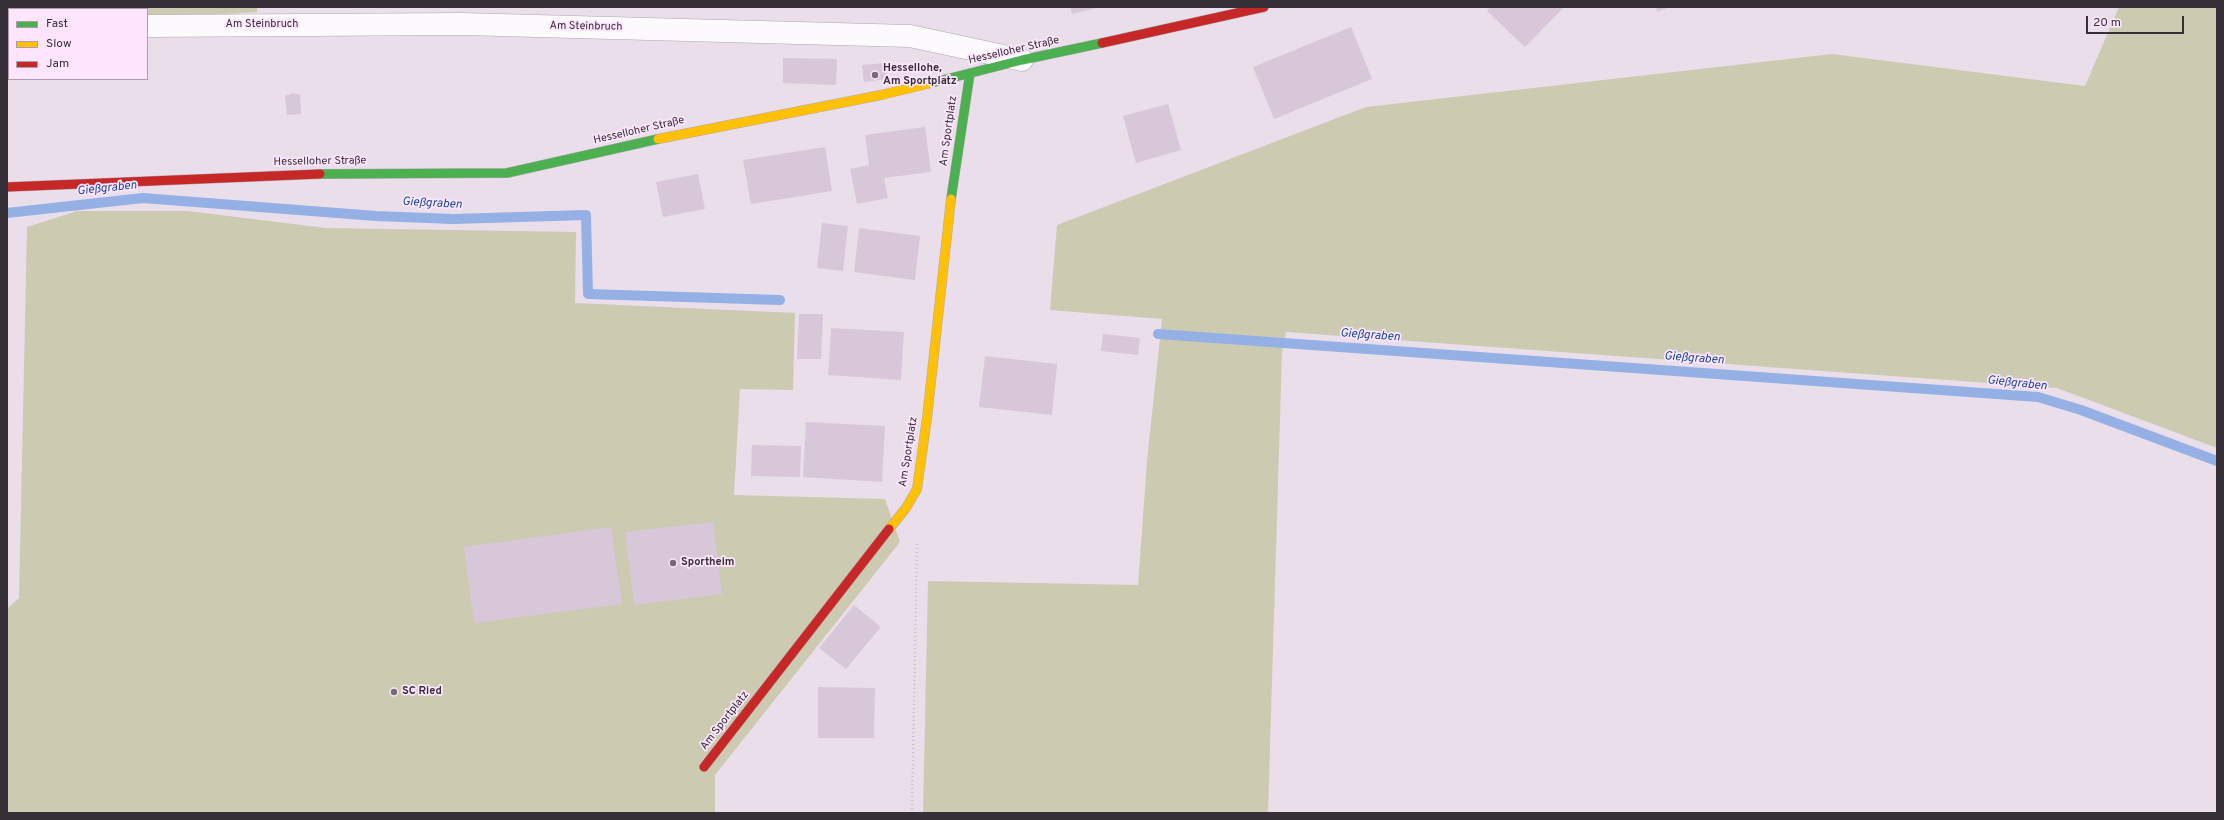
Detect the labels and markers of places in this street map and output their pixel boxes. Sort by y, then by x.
place label: Hessellohe, Am Sportplatz [883,62,957,88]
marker: Hessellohe, Am Sportplatz [870,70,880,80]
place label: Sportheim [681,556,734,570]
marker: Sportheim [668,558,678,568]
place label: SC Ried [402,685,442,699]
marker: SC Ried [389,687,399,697]

